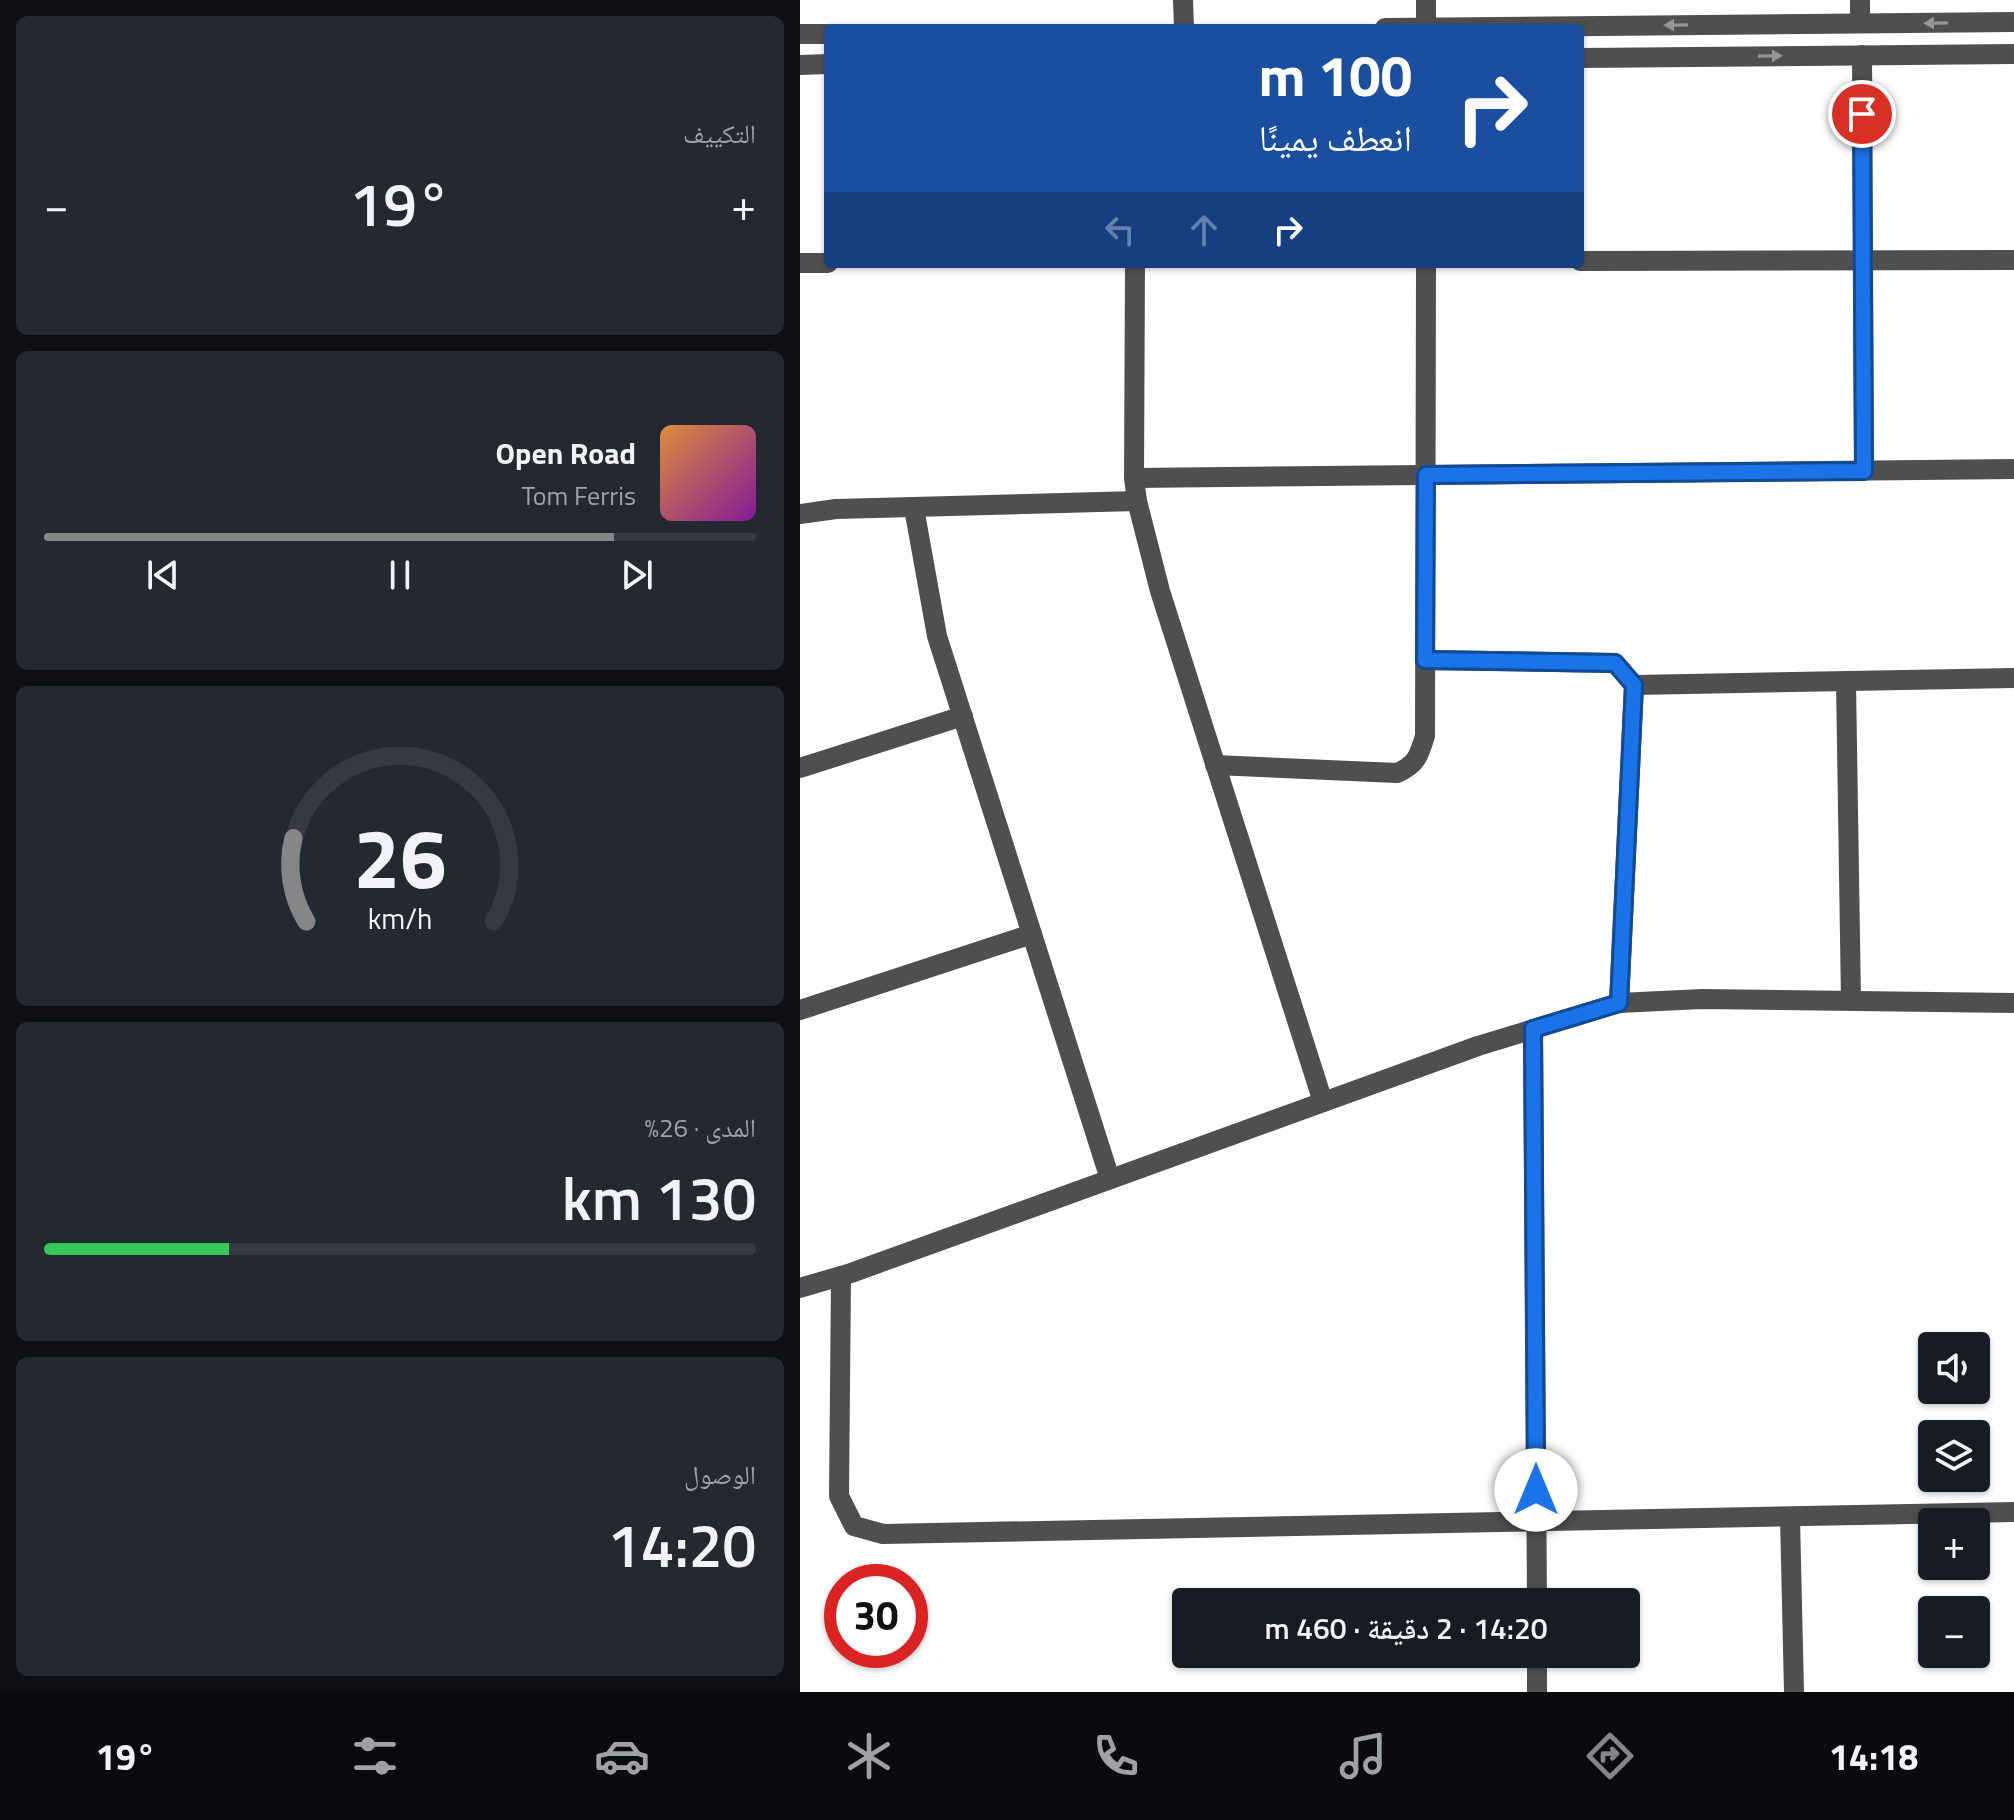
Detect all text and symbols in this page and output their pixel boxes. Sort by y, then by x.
one-way arrow [1923,16,1948,29]
one-way arrow [1663,19,1688,31]
text: 100 m [1259,33,1412,118]
one-way arrow [1758,50,1783,62]
icon: right [1440,56,1544,160]
pin [1828,80,1896,148]
icon: arrive [1840,92,1884,136]
text: انعطف يمينًا [1259,110,1412,165]
text: التكييف [683,114,756,153]
text: 19° [350,158,450,249]
text: − [44,171,69,238]
text: + [731,171,756,238]
icon: left [1098,208,1142,252]
icon: ahead [1182,208,1226,252]
icon: right [1266,208,1310,252]
text: Open Road [496,430,636,476]
text: Tom Ferris [521,476,636,515]
icon: previous [141,553,185,597]
icon: pause [378,553,422,597]
icon: next [615,553,659,597]
text: 26 [353,794,447,920]
text: km/h [368,897,432,940]
text: المدى · 26% [644,1108,756,1147]
text: 130 km [562,1152,756,1243]
map controls [1918,1332,1990,1668]
button: sound [1918,1332,1990,1404]
button: layers [1918,1420,1990,1492]
position arrow [1494,1448,1578,1532]
text: الوصول [684,1455,756,1494]
text: 14:20 [607,1499,756,1590]
button: + [1918,1508,1990,1580]
speed limit sign: 30 [824,1564,928,1668]
button: − [1918,1596,1990,1668]
text: 14:20 · 2 دقيقة · 460 m [1264,1605,1548,1651]
icon: filters [347,1728,403,1784]
icon: car [594,1728,650,1784]
icon: climate [841,1728,897,1784]
icon: phone [1088,1728,1144,1784]
icon: music [1335,1728,1391,1784]
icon: directions [1582,1728,1638,1784]
text: 19° [96,1729,156,1784]
text: 14:18 [1829,1729,1919,1784]

